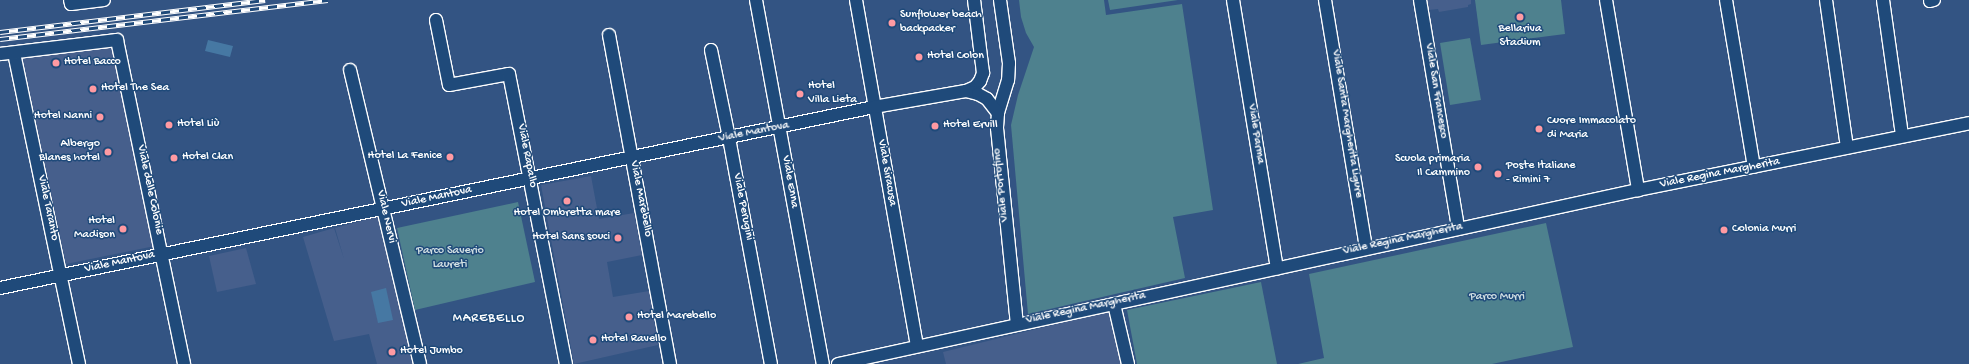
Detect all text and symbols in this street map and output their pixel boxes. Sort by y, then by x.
place label: Sunflower beach backpacker [900,9,982,37]
marker: Bellariva Stadium [1515,12,1525,22]
marker: Sunflower beach backpacker [887,18,897,28]
place label: Bellariva Stadium [1498,23,1542,51]
street label: Viale San Francesco [1420,42,1450,140]
street label: Viale Santa Margherita Ligure [1327,49,1365,199]
place label: Hotel Colon [927,50,984,64]
marker: Hotel Colon [914,52,924,62]
place label: Hotel Bacco [64,56,121,70]
marker: Hotel Bacco [51,58,61,68]
place label: Hotel Villa Lieta [808,80,857,108]
place label: Hotel The Sea [101,82,169,96]
marker: Hotel The Sea [88,84,98,94]
marker: Hotel Villa Lieta [795,89,805,99]
street label: Viale Parma [1243,103,1267,165]
place label: Hotel Nanni [34,110,92,124]
marker: Hotel Nanni [95,112,105,122]
place label: Cuore Immacolato di Maria [1547,115,1636,143]
place label: Hotel Liù [177,118,219,132]
street label: Viale Mantova [718,119,790,147]
place label: Hotel Ervill [943,119,998,133]
marker: Hotel Liù [164,120,174,130]
marker: Hotel Ervill [930,121,940,131]
street label: Viale Rapallo [513,123,539,189]
marker: Cuore Immacolato di Maria [1534,124,1544,134]
place label: Albergo Blanes hotel [39,138,100,166]
street label: Viale Siracusa [873,139,899,207]
street label: Viale delle Colonie [132,144,166,236]
marker: Albergo Blanes hotel [103,147,113,157]
street label: Viale Portofino [991,147,1013,223]
place label: Hotel La Fenice [368,150,442,164]
place label: Hotel Clan [182,151,233,165]
marker: Hotel La Fenice [445,152,455,162]
marker: Hotel Clan [169,153,179,163]
place label: Scuola primaria Il Cammino [1395,153,1470,181]
street label: Viale Enna [777,155,801,209]
street label: Viale Regina Margherita [1659,155,1781,193]
street label: Viale Marebello [626,160,654,238]
place label: Poste Italiane - Rimini 7 [1506,160,1575,188]
marker: Scuola primaria Il Cammino [1473,162,1483,172]
marker: Poste Italiane - Rimini 7 [1493,169,1503,179]
street label: Viale Perugini [728,172,756,242]
street label: Viale Taranto [33,174,61,242]
street label: Viale Mantova [401,184,473,212]
street label: Viale Nervi [372,189,398,245]
marker: Hotel Ombretta mare [562,196,572,206]
place label: Hotel Ombretta mare [513,207,621,221]
place label: Hotel Madison [74,215,115,243]
street label: Viale Regina Margherita [1342,220,1464,260]
place label: Colonia Murri [1732,223,1796,237]
marker: Hotel Madison [118,224,128,234]
marker: Colonia Murri [1719,225,1729,235]
place label: Hotel Sans souci [532,231,610,245]
marker: Hotel Sans souci [613,233,623,243]
park label: Parco Saverio Laureti [416,245,484,273]
street label: Viale Mantova [84,249,156,277]
street label: Viale Regina Margherita [1025,289,1147,329]
park label: Parco Murri [1469,291,1525,305]
place label: Hotel Marebello [637,310,716,324]
district label: MAREBELLO [453,311,525,327]
marker: Hotel Marebello [624,312,634,322]
place label: Hotel Ravello [601,333,667,347]
marker: Hotel Ravello [588,335,598,345]
place label: Hotel Jumbo [400,345,463,359]
marker: Hotel Jumbo [387,347,397,357]

